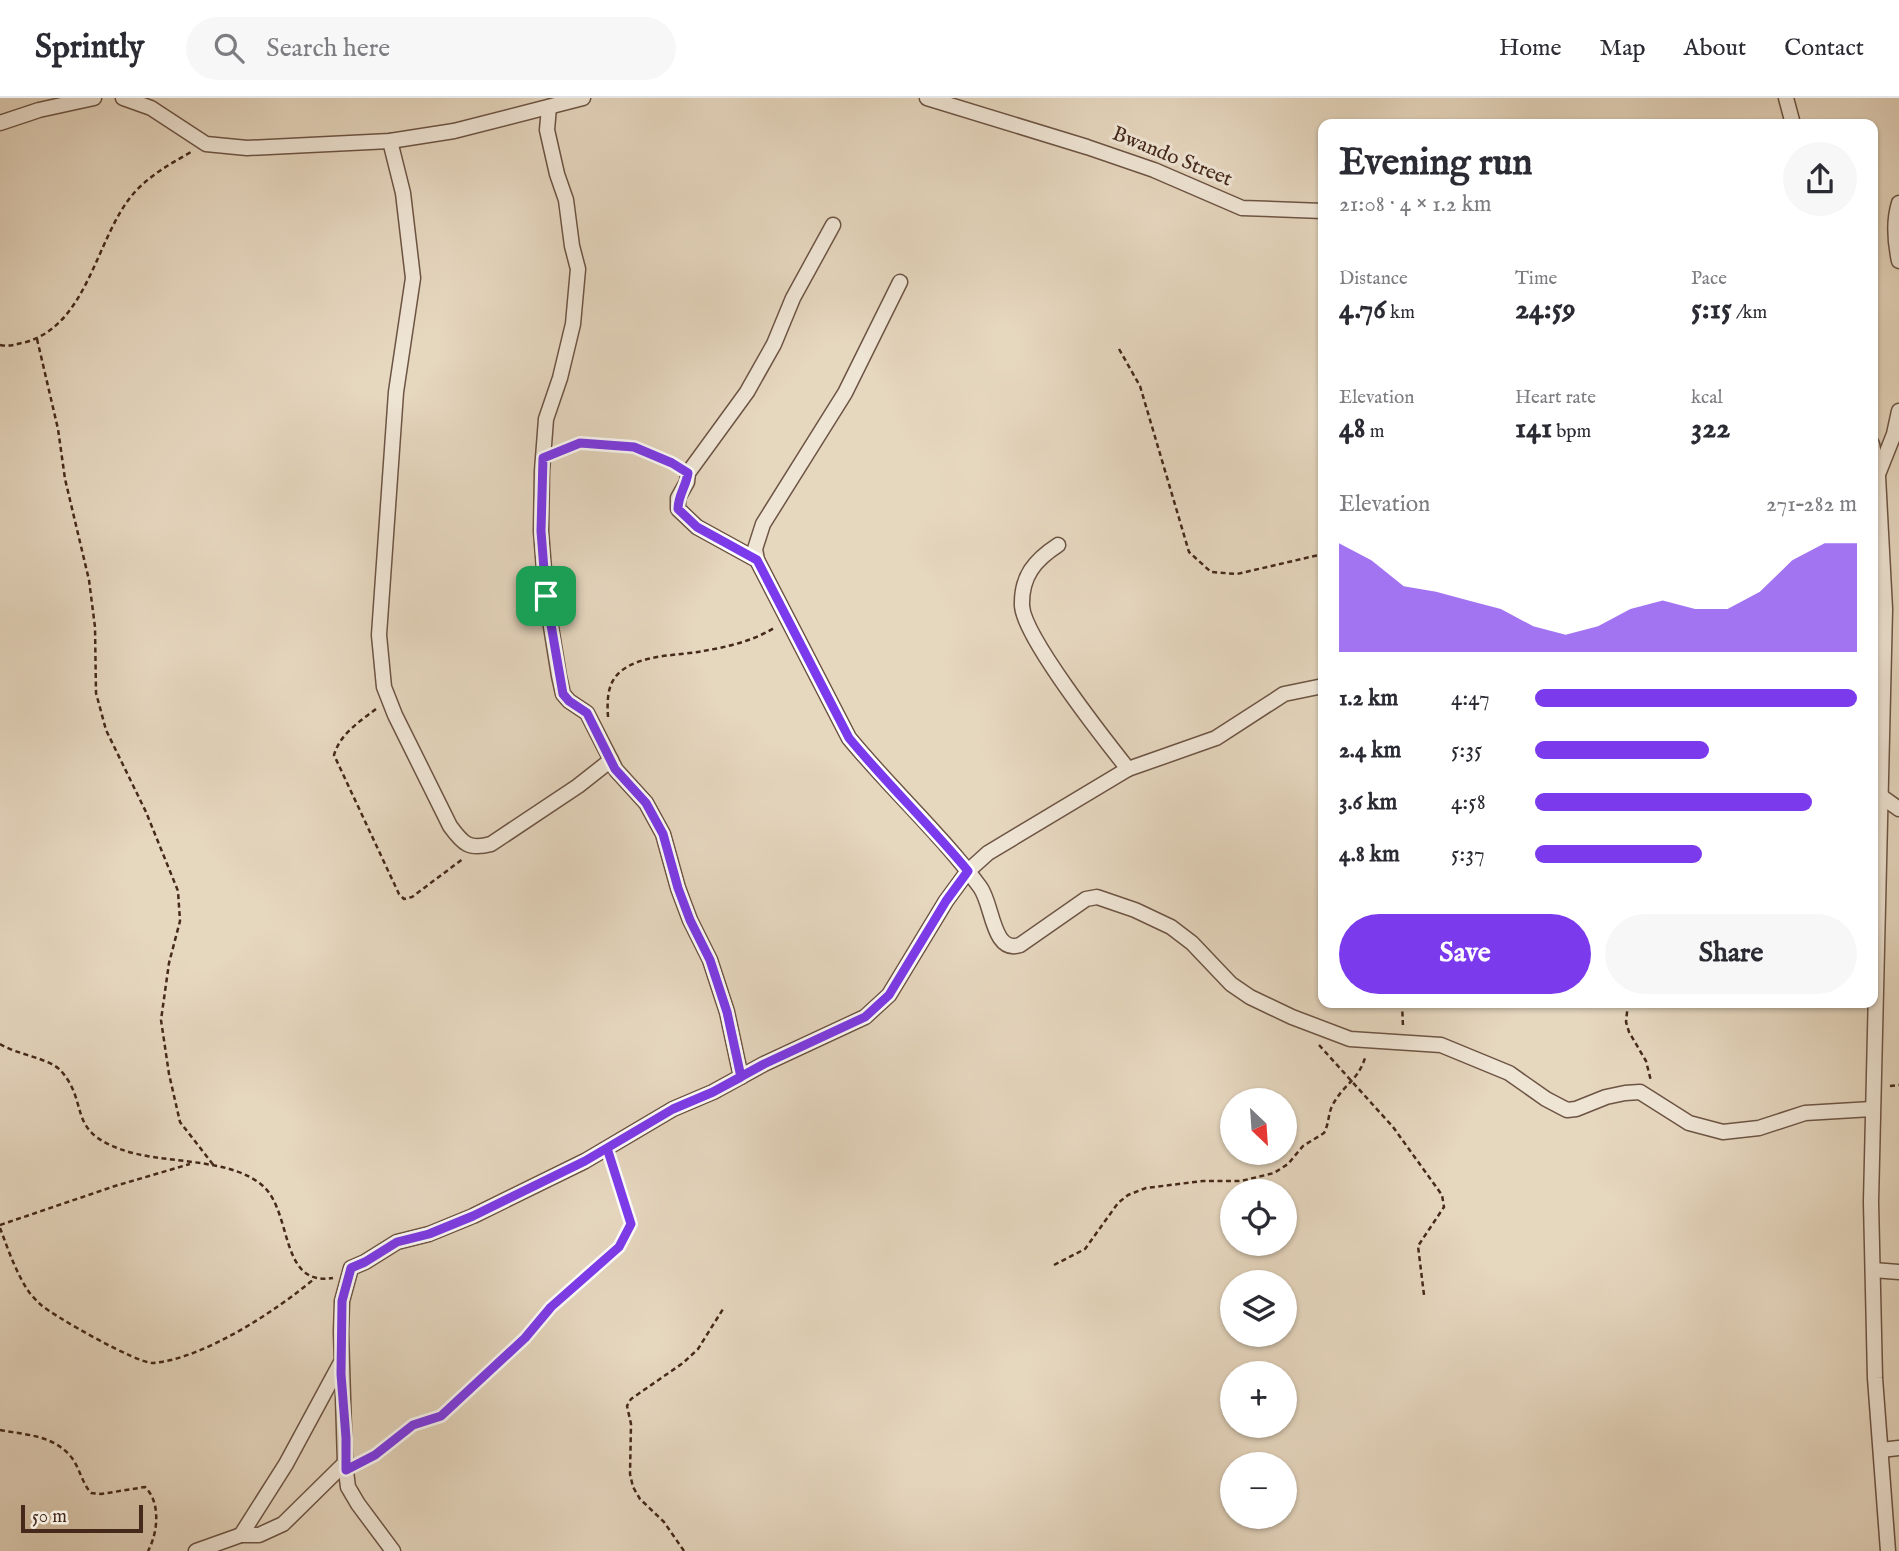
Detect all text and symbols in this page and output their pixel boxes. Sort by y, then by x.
search box [186,17,676,80]
text: Sprintly [35,27,144,69]
icon: search [210,29,248,67]
text: Search here [266,32,390,65]
text: Home [1499,33,1562,64]
text: Map [1600,33,1646,64]
text: About [1684,33,1746,64]
text: Contact [1784,33,1864,64]
street label: Bwando Street [1108,121,1236,193]
text: Evening run [1339,140,1533,188]
button: share [1783,142,1857,216]
text: 21:08 · 4 × 1.2 km [1339,190,1492,219]
text: Distance [1339,267,1408,291]
text: Time [1515,267,1557,291]
text: Pace [1691,267,1727,291]
text: 4.76 [1339,291,1386,329]
text: 24:59 [1515,291,1576,329]
text: 5:15 [1691,291,1732,329]
text: km [1386,301,1415,325]
text: /km [1732,301,1767,325]
text: Elevation [1339,386,1414,410]
text: Heart rate [1515,386,1596,410]
text: kcal [1691,386,1723,410]
text: 48 [1339,410,1365,448]
text: 141 [1515,410,1552,448]
text: 322 [1691,410,1730,448]
text: m [1365,420,1384,444]
text: bpm [1552,420,1591,444]
text: Elevation [1339,490,1430,519]
text: 271–282 m [1766,490,1857,519]
pin [516,566,576,626]
icon: arrive [527,577,565,615]
text: 1.2 km [1339,684,1398,713]
text: 4:47 [1451,684,1490,713]
text: 2.4 km [1339,736,1401,765]
text: 5:35 [1451,736,1482,765]
text: 3.6 km [1339,788,1397,817]
text: 4:58 [1451,788,1486,817]
text: 4.8 km [1339,840,1400,869]
text: 5:37 [1451,840,1485,869]
button: Save [1339,914,1591,994]
button: Share [1605,914,1857,994]
north arrow [1220,1088,1297,1166]
map controls [1220,1088,1297,1529]
button: locate [1220,1179,1297,1256]
button: layers [1220,1270,1297,1347]
button: + [1220,1361,1297,1438]
button: − [1220,1452,1297,1529]
scale bar [21,1502,144,1534]
text: 50 m [32,1505,67,1529]

